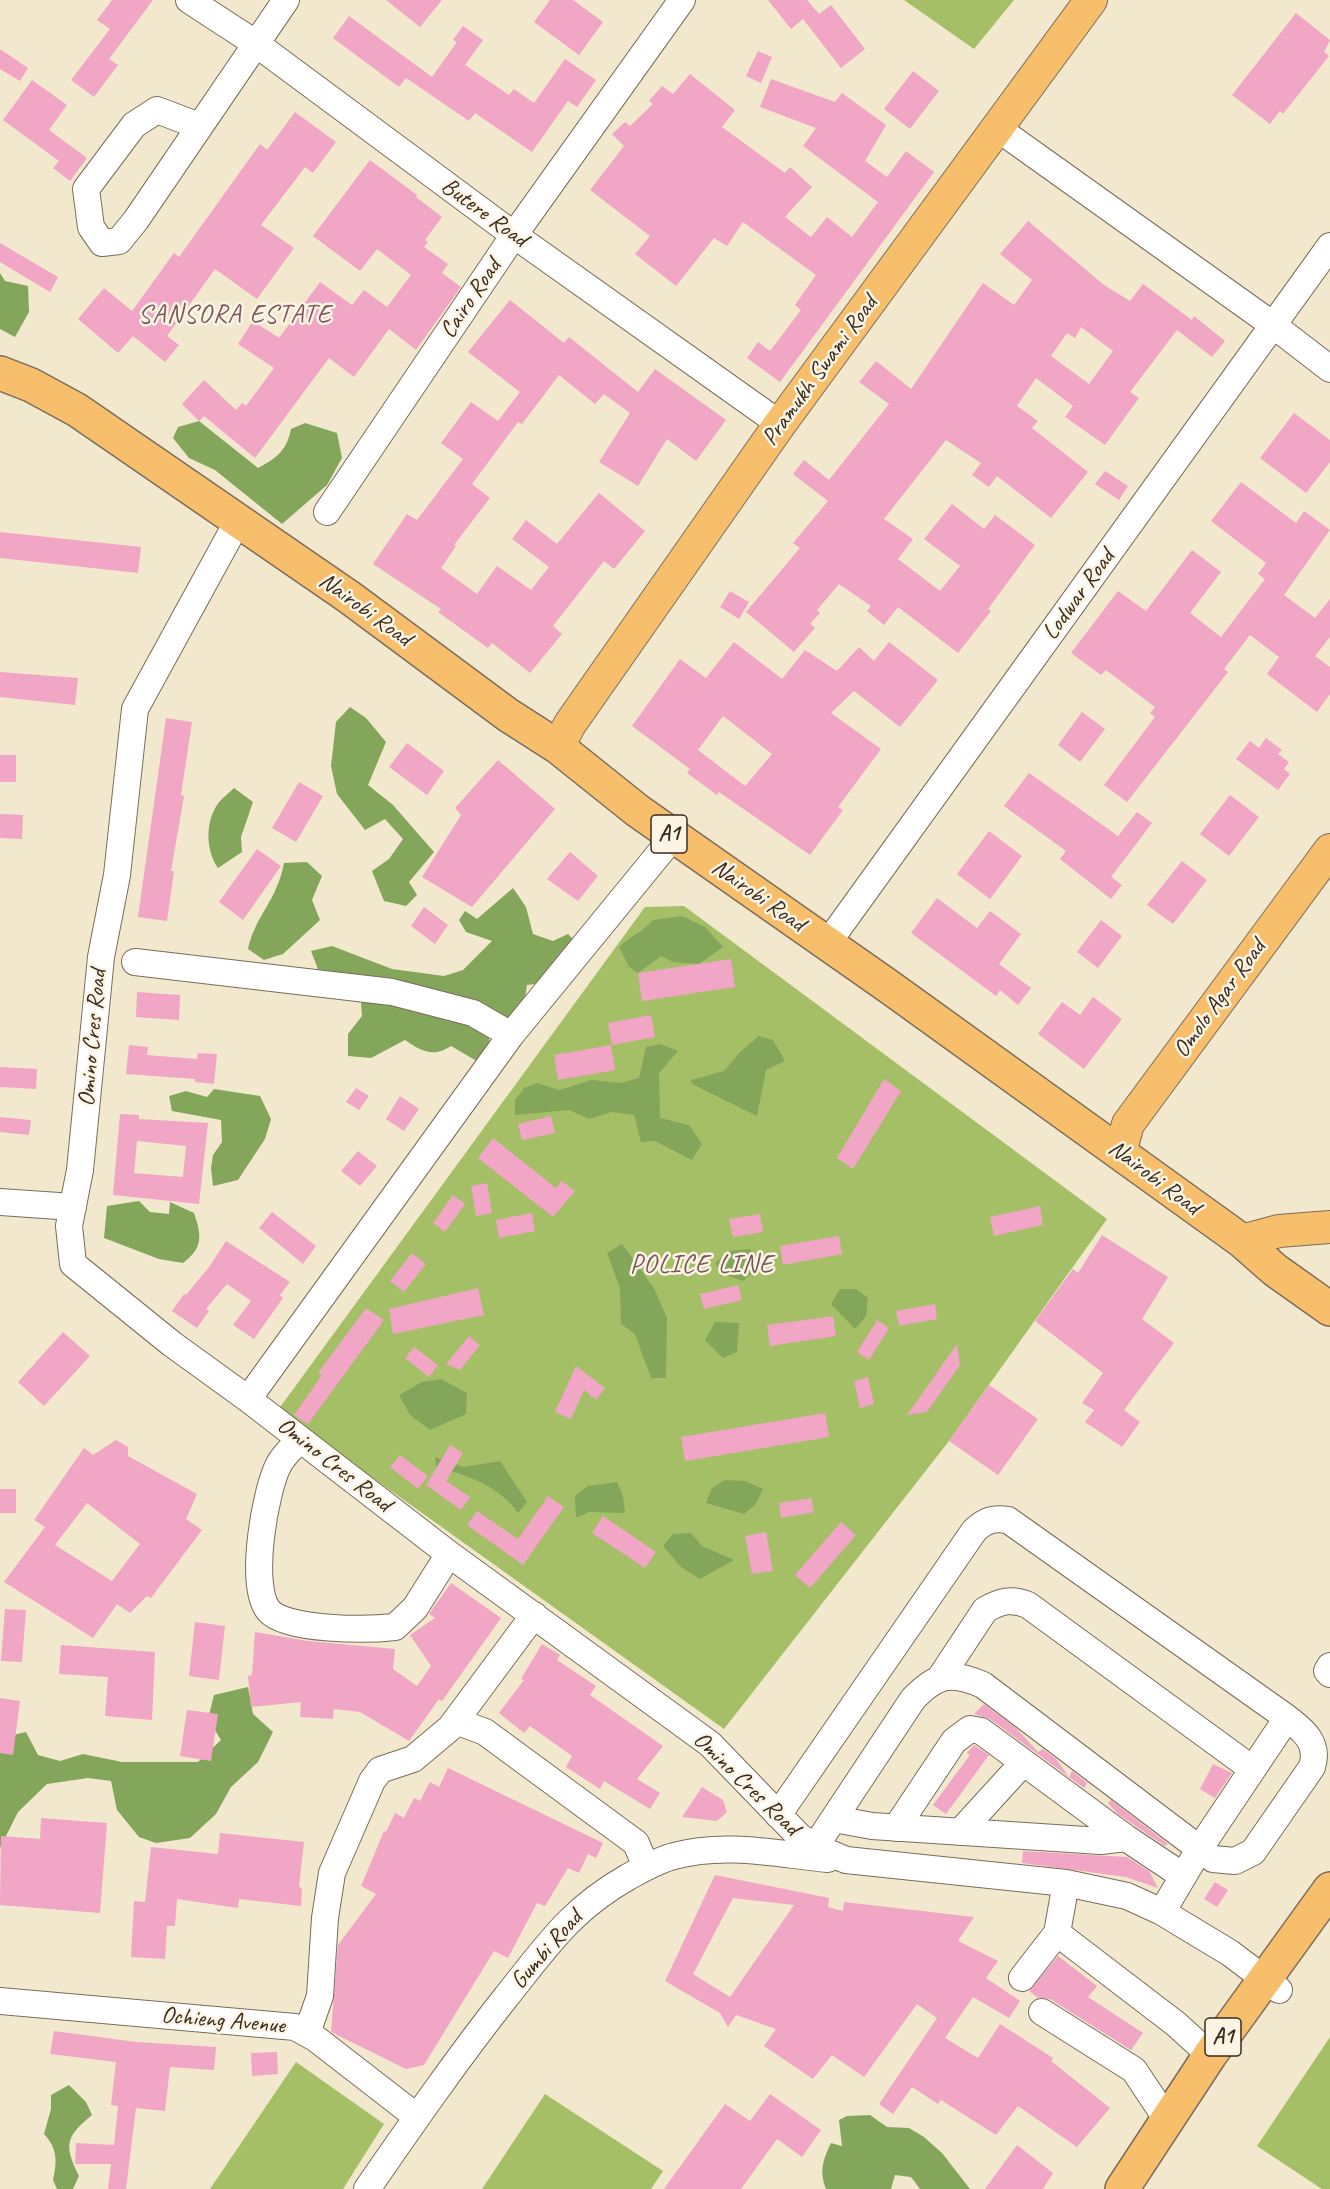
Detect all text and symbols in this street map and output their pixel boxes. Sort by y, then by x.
street label: Butere Road [435,172,533,254]
street label: Cairo Road [434,254,508,344]
street label: Pramukh Swami Road [756,290,884,452]
district label: SANSORA ESTATE [138,299,332,331]
street label: Lodwar Road [1037,544,1121,646]
street label: Nairobi Road [313,567,417,653]
road number: A1 [651,815,687,853]
street label: Nairobi Road [706,853,810,939]
street label: Omolo Agar Road [1168,934,1272,1064]
street label: Omino Cres Road [73,968,113,1108]
street label: Nairobi Road [1102,1134,1206,1222]
district label: POLICE LINE [630,1249,774,1281]
street label: Omino Cres Road [271,1411,397,1519]
street label: Omino Cres Road [687,1726,805,1842]
street label: Gumbi Road [505,1905,589,1995]
street label: Ochieng Avenue [160,2001,286,2041]
road number: A1 [1205,2018,1241,2056]

